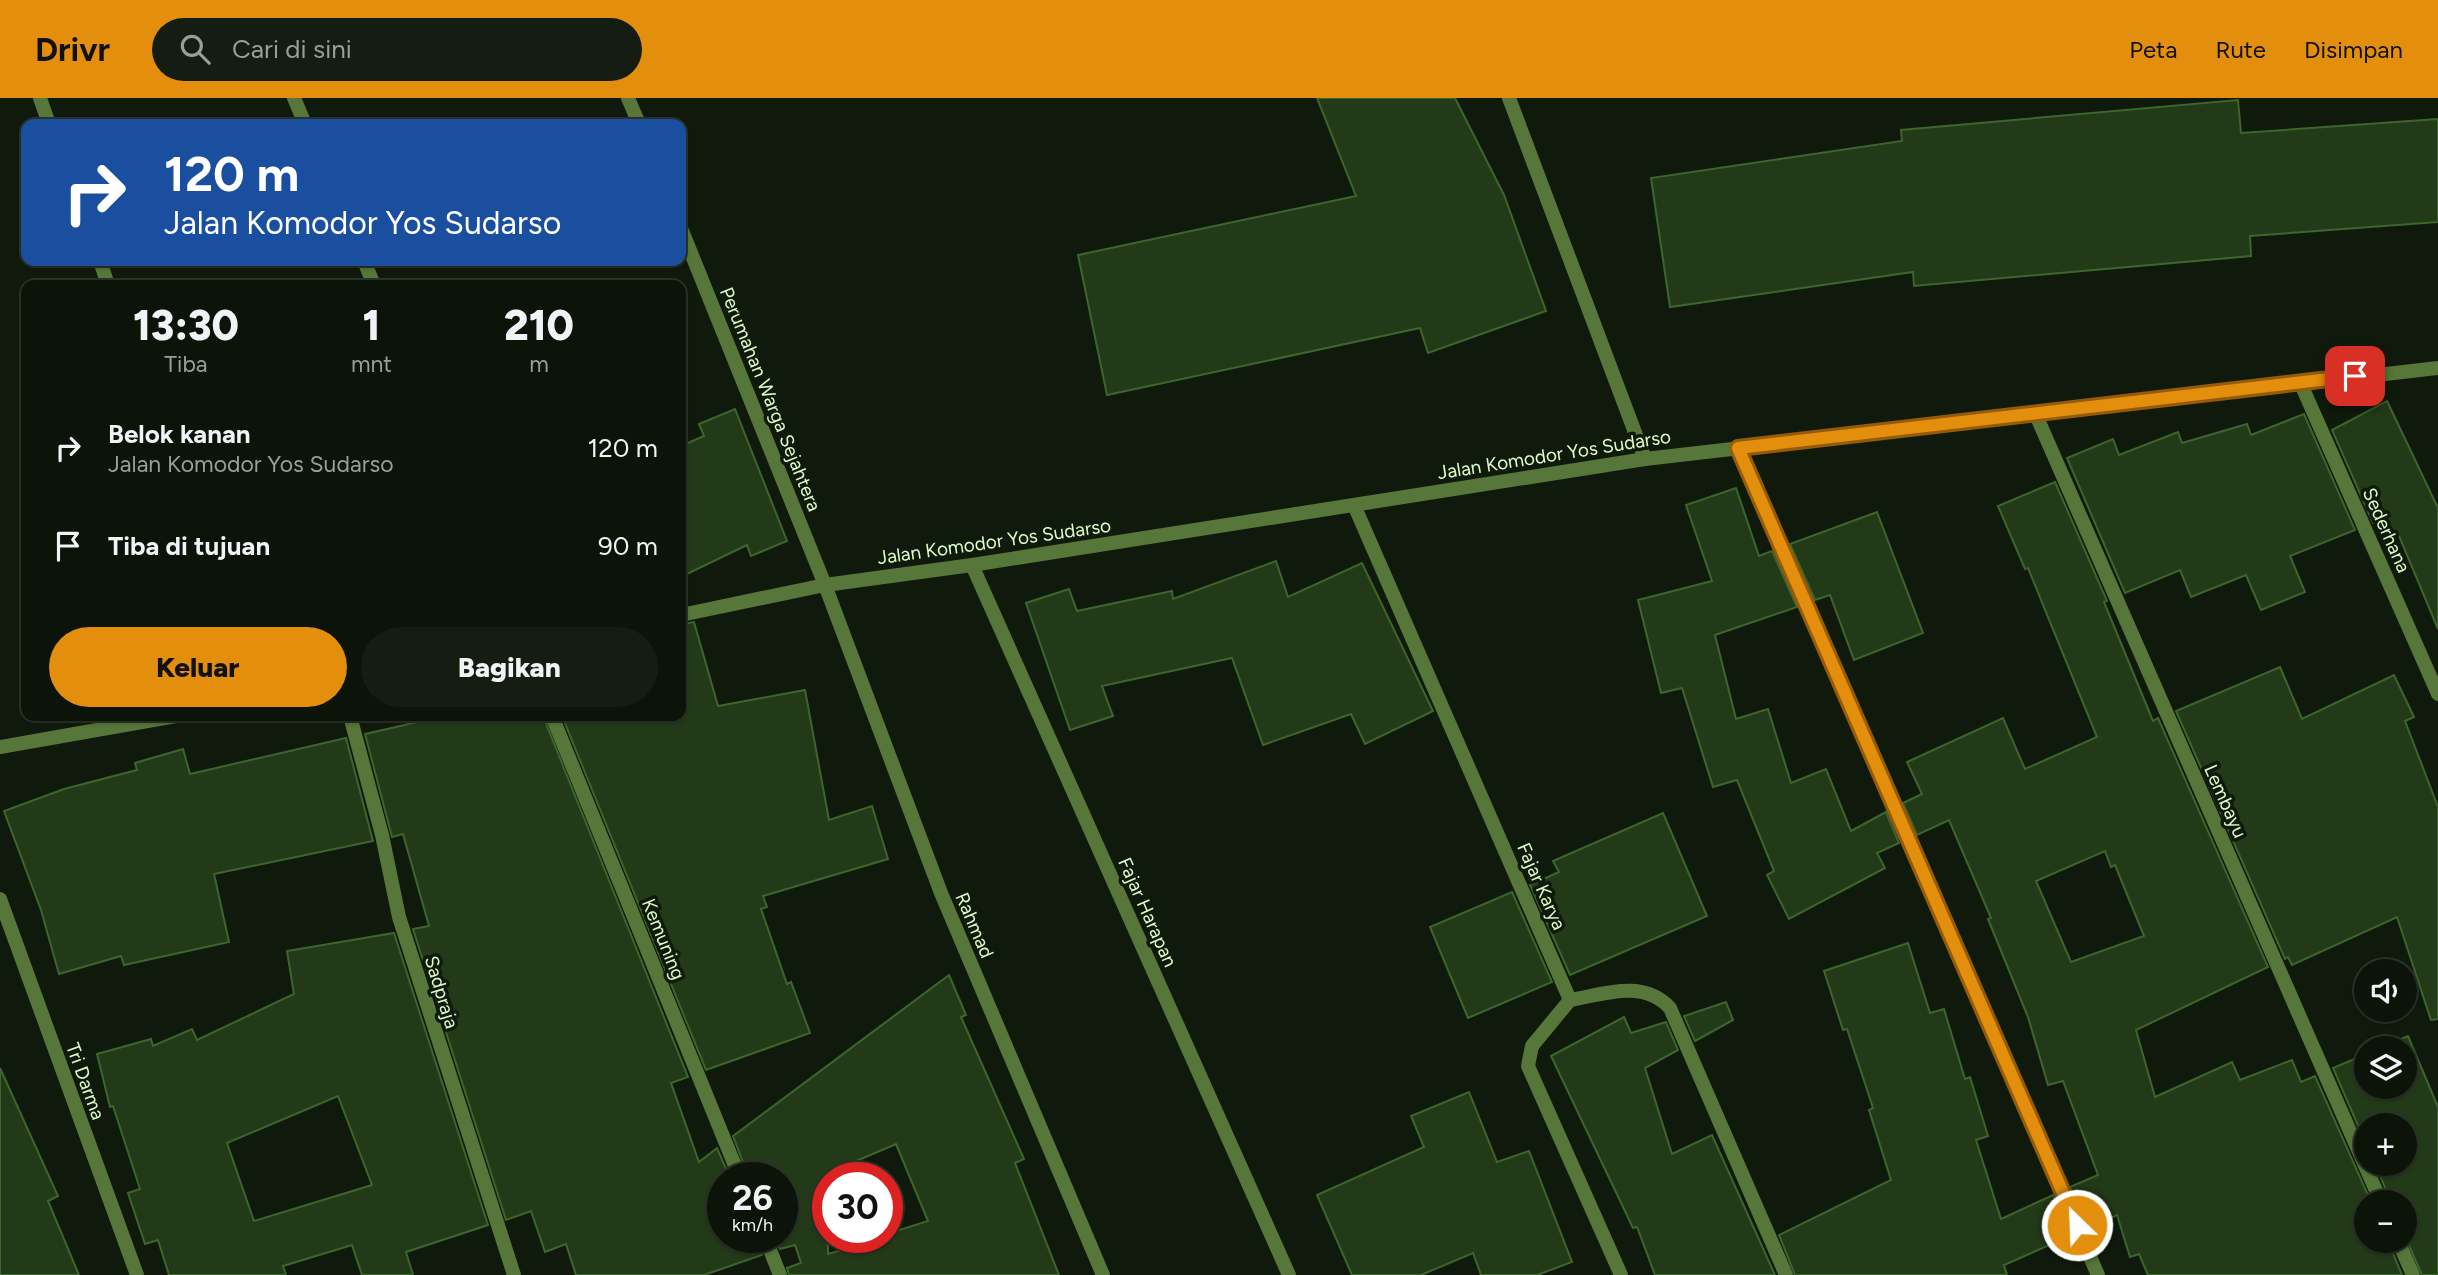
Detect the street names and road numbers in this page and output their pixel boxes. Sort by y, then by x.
street label: Perumahan Warga Sejahtera [715,284,826,515]
street label: Jalan Komodor Yos Sudarso [1436,425,1672,484]
street label: Sederhana [2358,484,2415,576]
street label: Jalan Komodor Yos Sudarso [876,514,1112,569]
street label: Lembayu [2199,761,2252,841]
street label: Fajar Karya [1512,839,1571,933]
street label: Fajar Harapan [1113,854,1182,971]
street label: Rahmad [950,889,999,962]
street label: Kemuning [637,895,690,983]
street label: Sadpraja [420,953,463,1031]
street label: Tri Darma [61,1040,110,1123]

